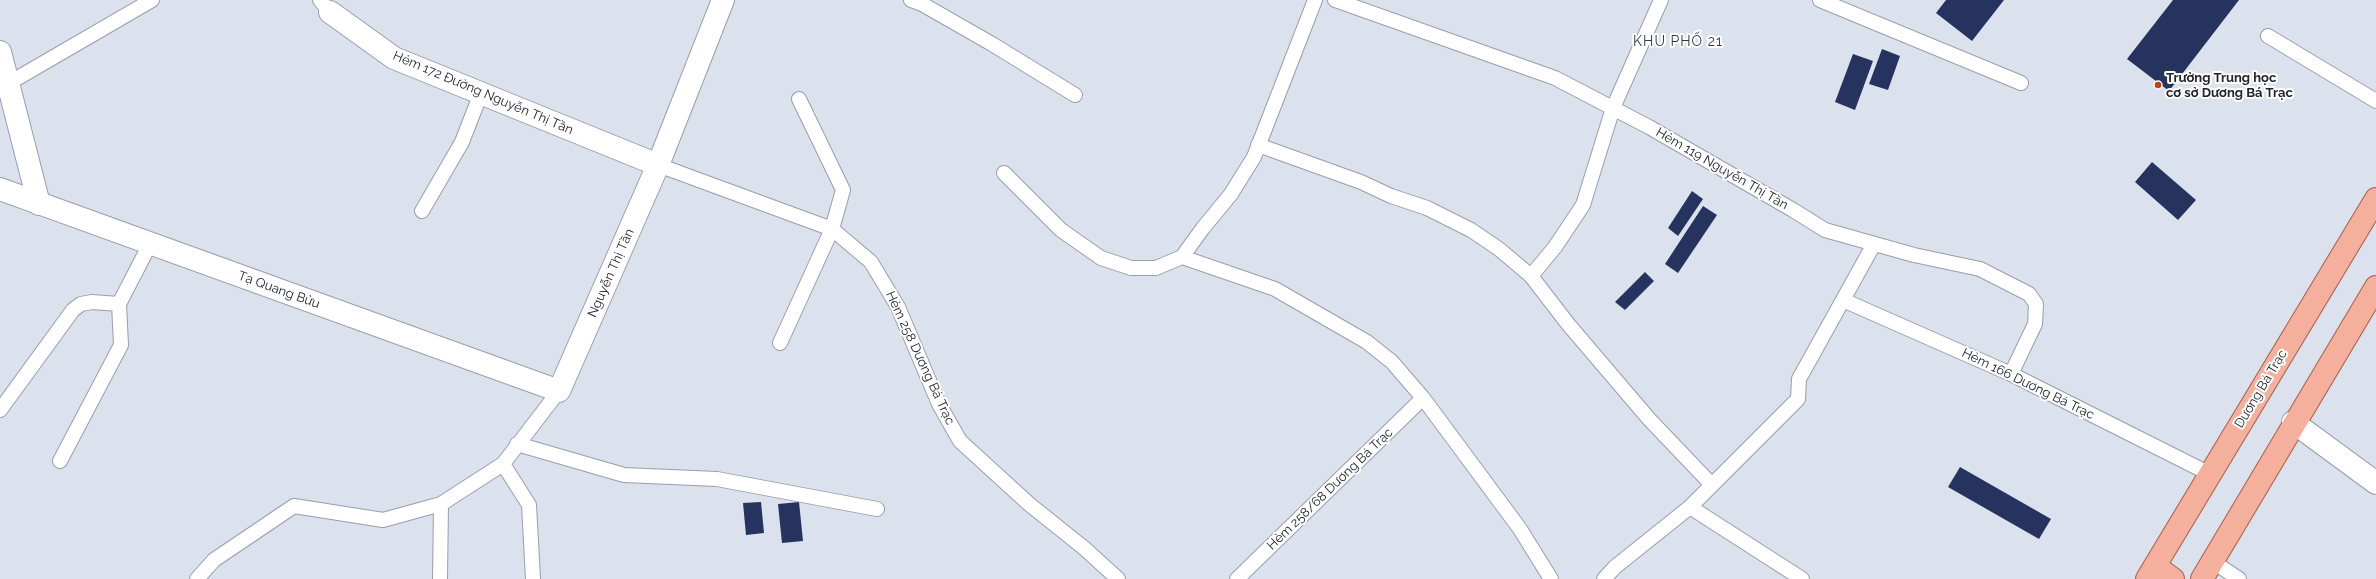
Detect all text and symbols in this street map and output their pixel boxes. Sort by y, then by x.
district label: KHU PHỐ 21 [1633,34,1723,50]
street label: Hẻm 172 Đường Nguyễn Thị Tần [391,48,575,138]
place label: Trường Trung học cơ sở Dương Bá Trạc [2166,70,2293,101]
marker: Trường Trung học cơ sở Dương Bá Trạc [2153,80,2163,90]
street label: Hẻm 119 Nguyễn Thị Tần [1653,125,1791,213]
street label: Nguyễn Thị Tần [584,226,638,320]
street label: Tạ Quang Bửu [236,268,322,312]
street label: Hẻm 258 Dương Bá Trạc [882,289,958,427]
street label: Hẻm 166 Dương Bá Trạc [1959,345,2097,423]
street label: Dương Bá Trạc [2232,347,2290,431]
street label: Hẻm 258/68 Dương Bá Trạc [1264,425,1396,553]

